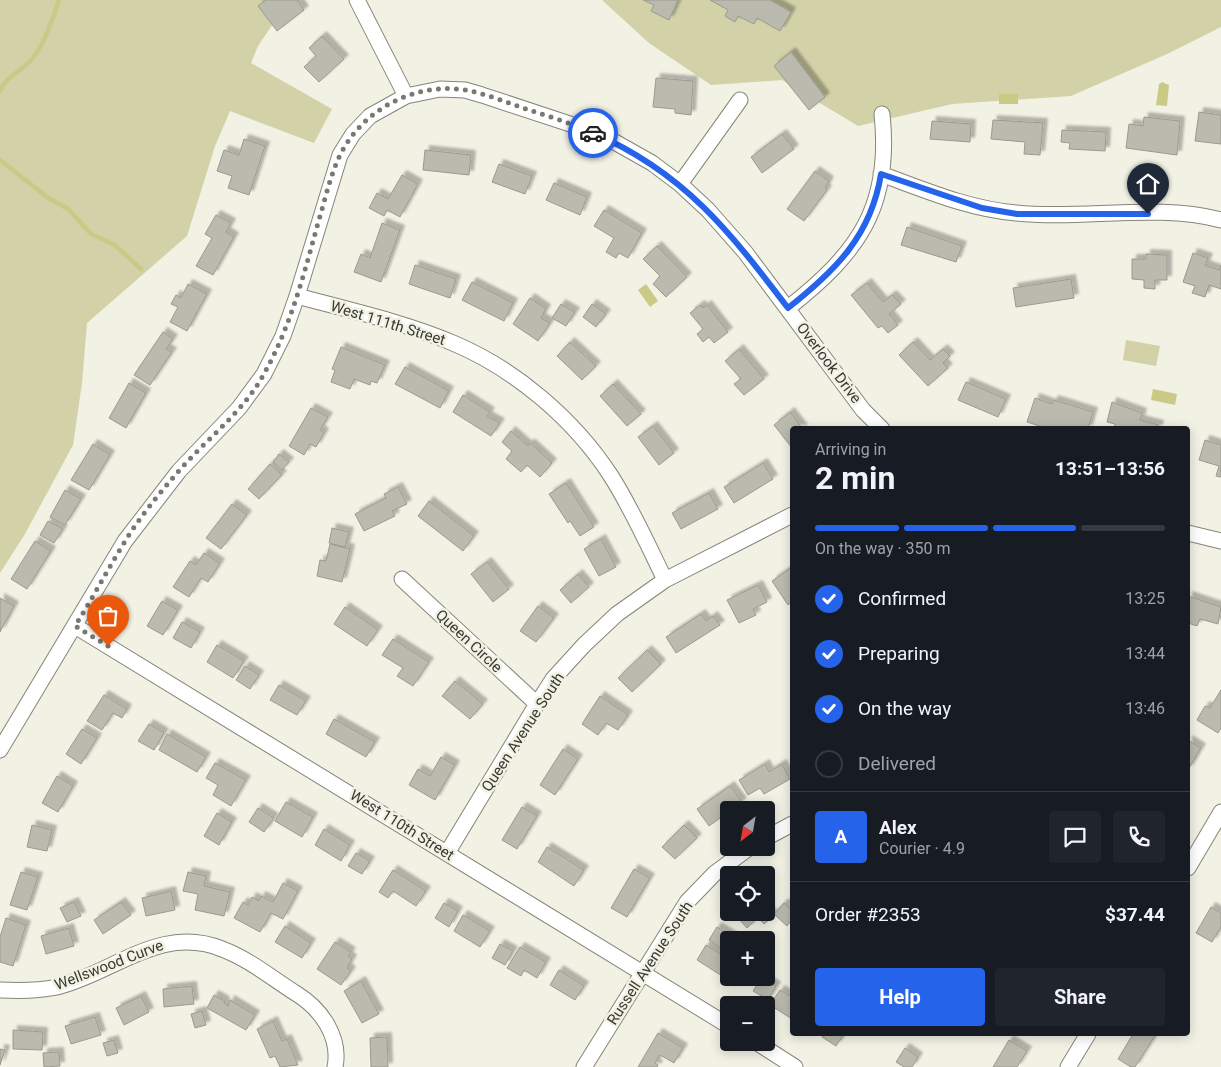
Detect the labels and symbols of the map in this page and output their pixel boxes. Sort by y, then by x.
courier [568,108,618,158]
pin [1127,163,1169,214]
street label: West 111th Street [328,297,448,349]
street label: Overlook Drive [793,319,865,407]
pin [87,595,129,646]
street label: Queen Circle [432,606,506,676]
street label: Queen Avenue South [478,669,568,795]
street label: West 110th Street [347,786,457,864]
north arrow [720,801,775,856]
street label: Russell Avenue South [603,898,697,1028]
street label: Wellswood Curve [52,936,166,994]

